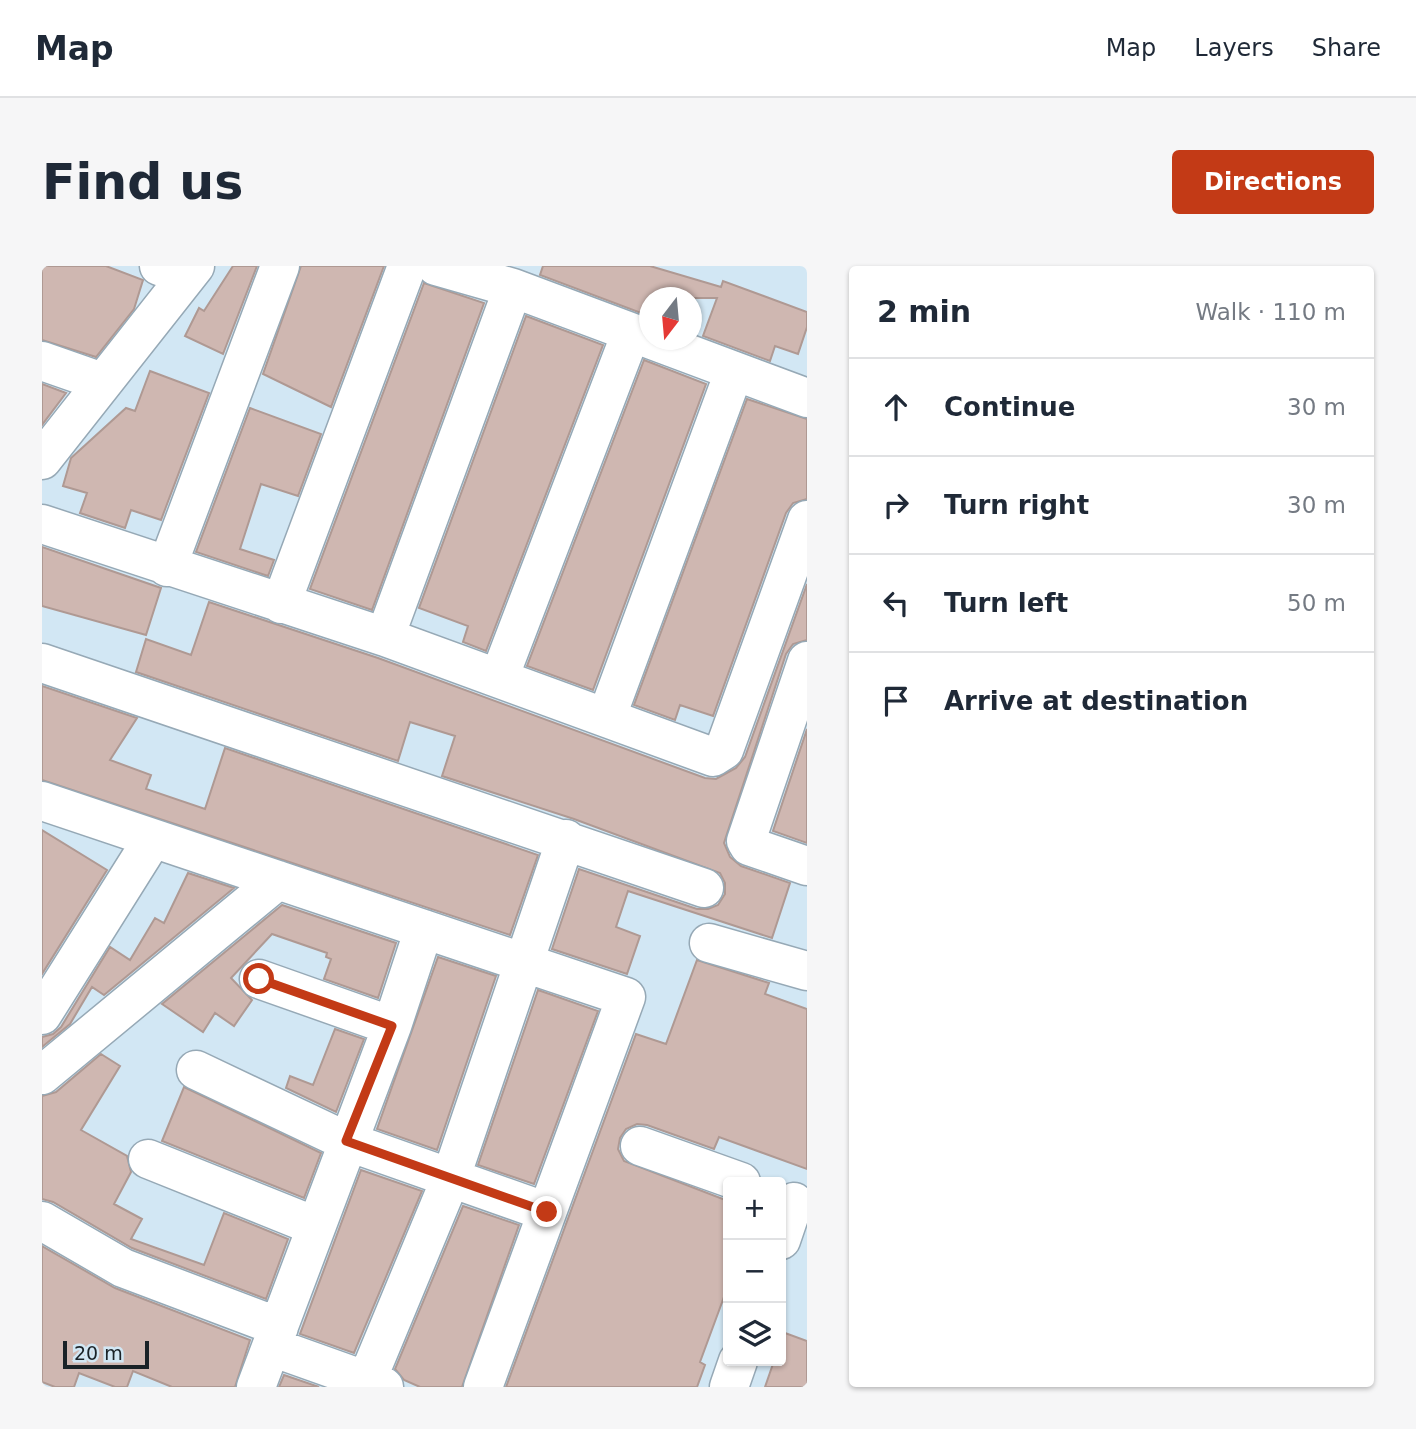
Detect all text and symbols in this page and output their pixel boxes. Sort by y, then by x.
text: Map [35,29,114,68]
text: Map [1106,34,1156,62]
text: Layers [1194,34,1274,62]
text: Share [1312,34,1381,62]
button: Directions [1172,150,1374,214]
text: Find us [42,154,243,211]
north arrow [639,287,702,350]
text: 2 min [877,294,971,329]
text: Walk · 110 m [1195,299,1346,325]
icon: ahead [877,388,915,426]
text: Continue [944,392,1075,422]
text: 30 m [1287,394,1346,420]
icon: right [877,486,915,524]
text: Turn right [944,490,1089,520]
text: 30 m [1287,492,1346,518]
icon: left [877,584,915,622]
text: Turn left [944,588,1068,618]
text: 50 m [1287,590,1346,616]
icon: arrive [877,682,915,720]
text: Arrive at destination [944,686,1248,716]
route start [243,963,274,994]
map controls [723,1177,786,1366]
button: + [723,1177,786,1240]
route end [531,1196,562,1227]
button: − [723,1240,786,1303]
button: layers [723,1303,786,1366]
scale bar [63,1338,149,1370]
text: 20 m [74,1342,123,1364]

